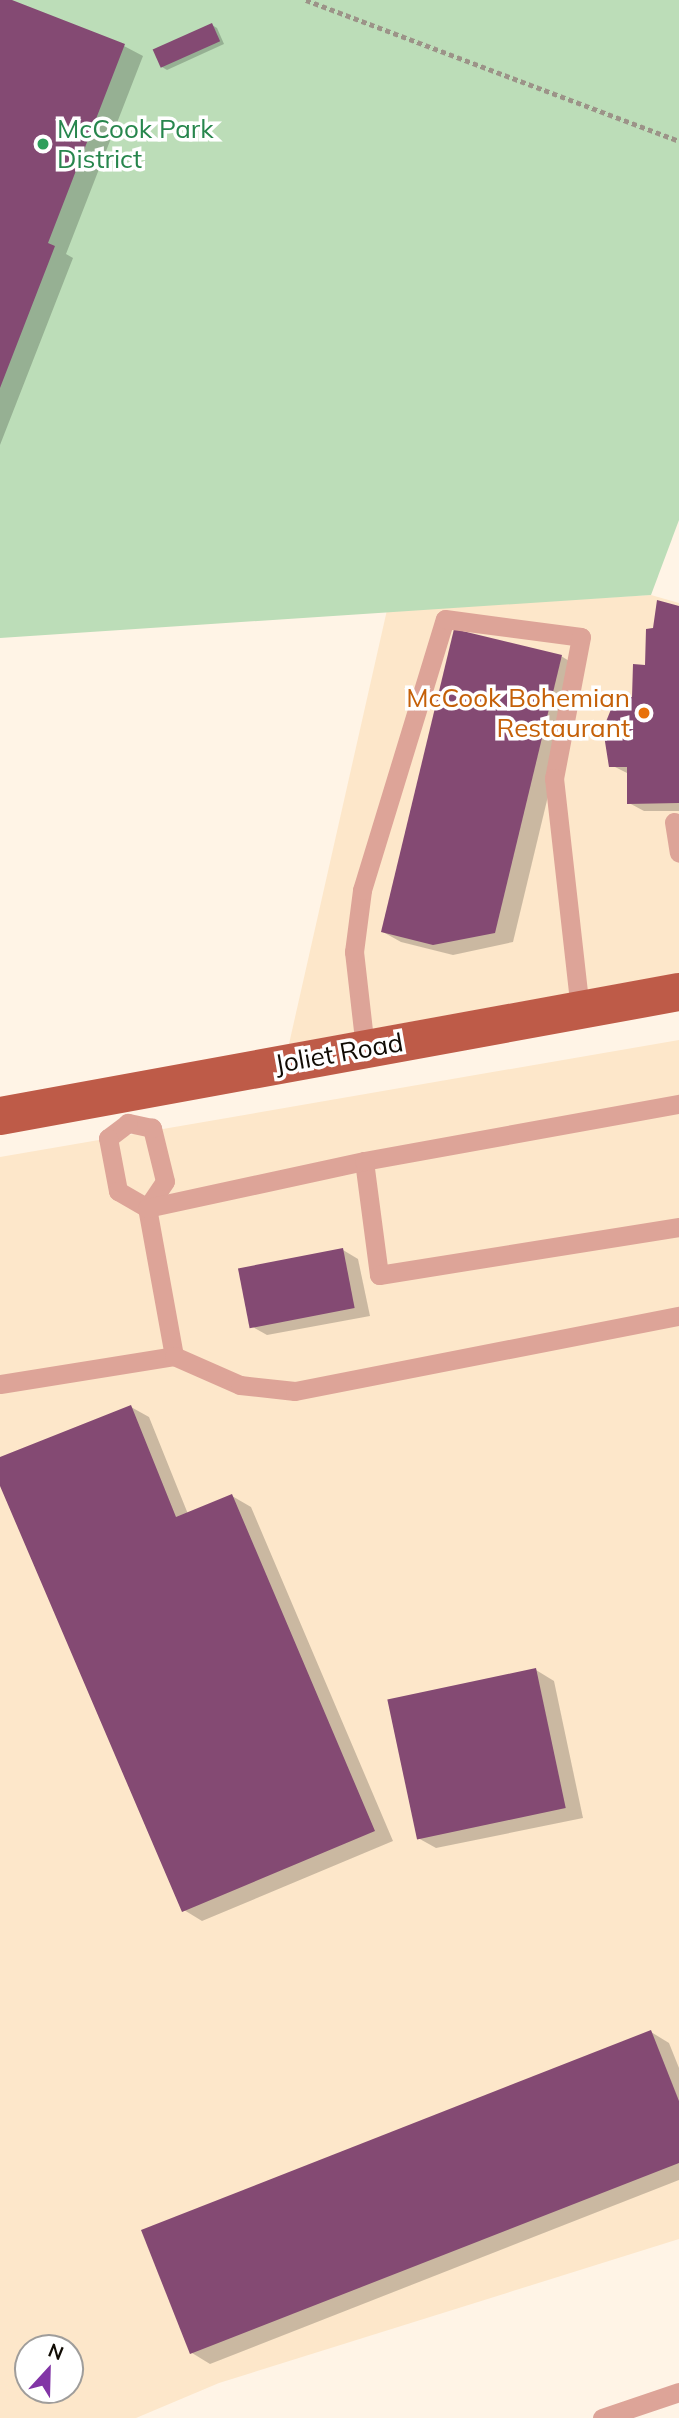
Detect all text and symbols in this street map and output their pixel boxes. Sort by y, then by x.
place label: McCook Park District [57,113,214,174]
marker: McCook Park District [35,136,51,152]
place label: McCook Bohemian Restaurant [406,682,630,744]
marker: McCook Bohemian Restaurant [636,705,652,721]
street label: Joliet Road [273,1026,405,1080]
north arrow [14,2334,84,2404]
text: N [45,2338,67,2365]

